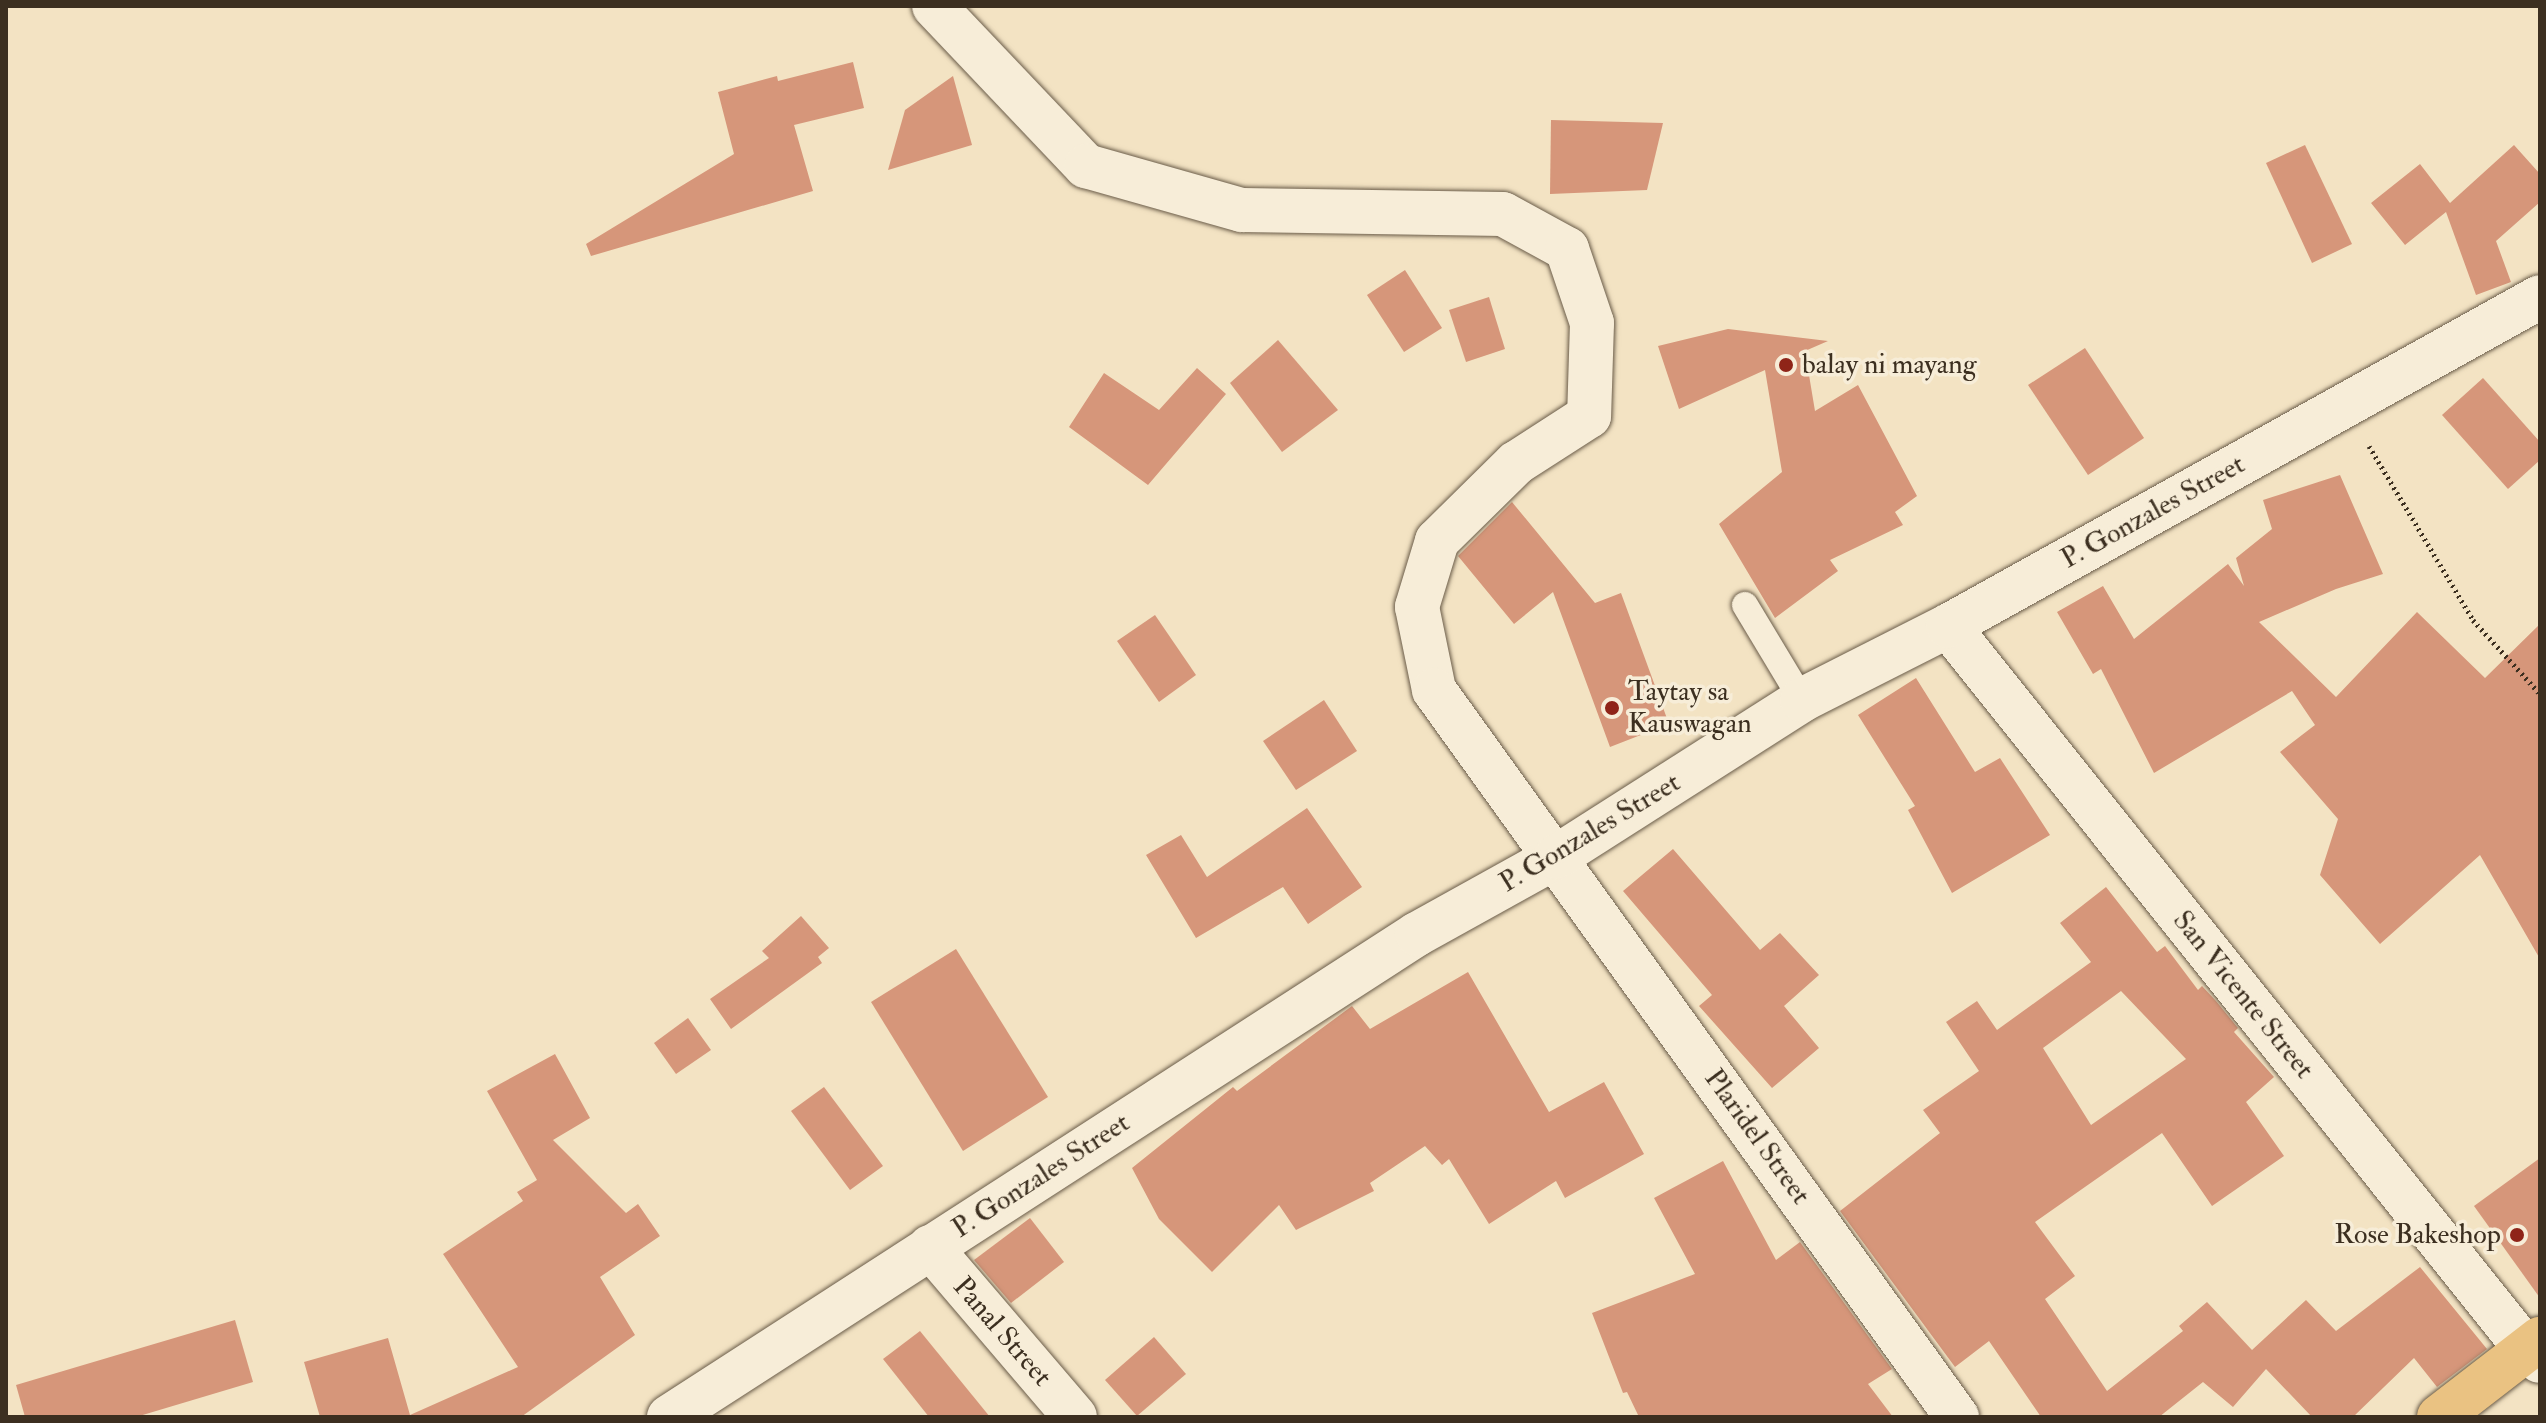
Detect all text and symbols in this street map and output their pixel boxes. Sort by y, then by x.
place label: balay ni mayang [1802,348,1977,382]
marker: balay ni mayang [1777,356,1795,374]
street label: P. Gonzales Street [2055,448,2251,576]
place label: Taytay sa Kauswagan [1628,675,1752,741]
marker: Taytay sa Kauswagan [1603,699,1621,717]
street label: P. Gonzales Street [1494,766,1686,900]
street label: San Vicente Street [2165,904,2321,1086]
street label: Plaridel Street [1697,1063,1817,1211]
street label: P. Gonzales Street [946,1106,1136,1246]
place label: Rose Bakeshop [2334,1218,2501,1252]
marker: Rose Bakeshop [2508,1226,2526,1244]
street label: Panal Street [945,1271,1059,1393]

